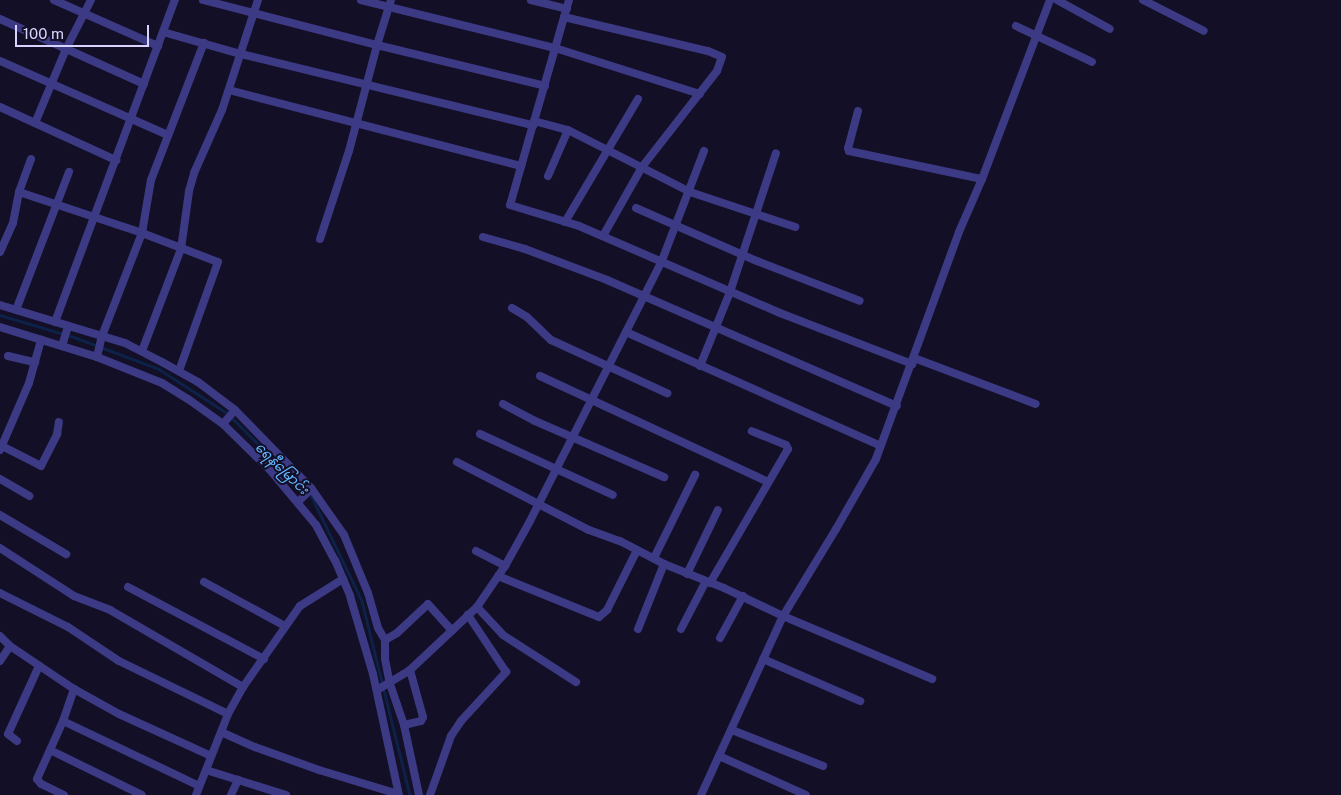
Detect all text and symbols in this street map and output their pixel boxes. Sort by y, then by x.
scale bar [18,15,151,47]
text: 100 m [23,25,64,42]
water label: ရေနီမြောင်း [252,438,312,498]

